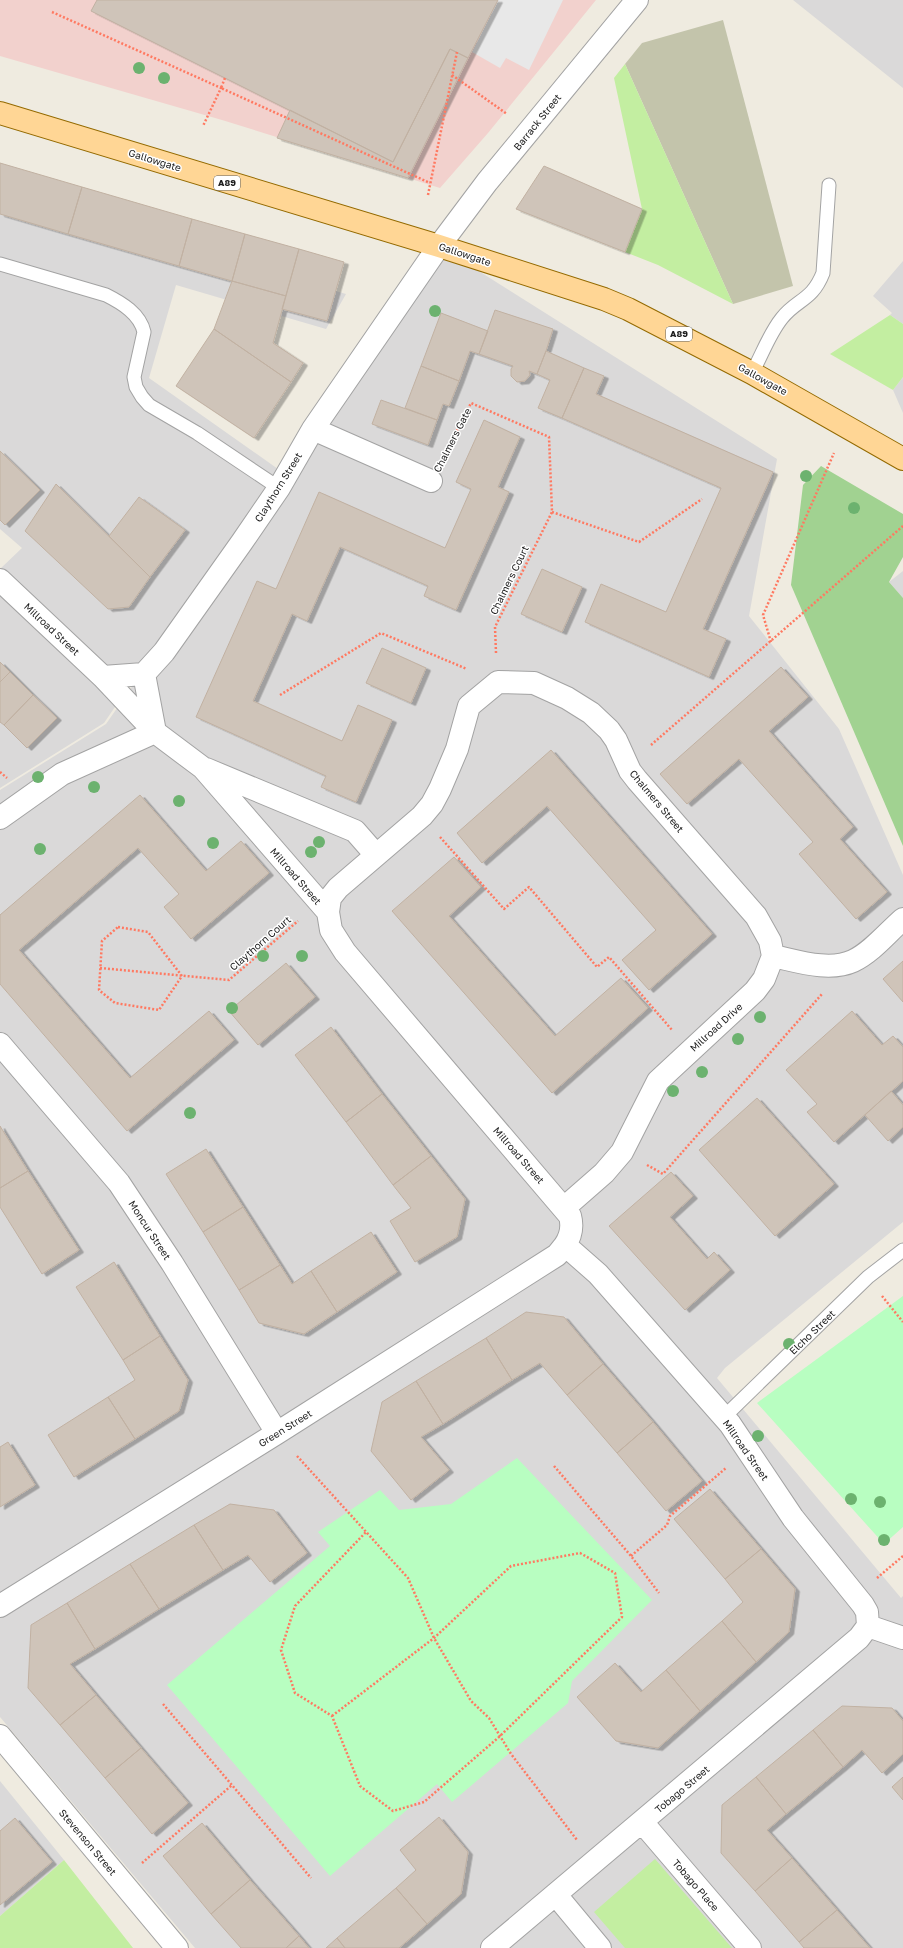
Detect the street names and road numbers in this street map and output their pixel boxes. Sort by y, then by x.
street label: Barrack Street [511,91,563,153]
street label: Gallowgate [127,146,183,174]
road number: A89 [214,176,240,190]
street label: Gallowgate [437,240,493,268]
road number: A89 [666,327,692,341]
street label: Gallowgate [736,361,790,398]
street label: Chalmers Gate [431,406,473,474]
street label: Claythorn Street [252,450,304,524]
street label: Chalmers Court [487,544,531,616]
street label: Millroad Street [22,600,82,658]
street label: Chalmers Street [627,767,687,835]
street label: Millroad Street [268,845,324,907]
street label: Claythorn Court [227,913,293,973]
street label: Millroad Drive [687,1000,745,1054]
street label: Millroad Street [491,1124,547,1186]
street label: Moncur Street [126,1198,174,1262]
street label: Elcho Street [787,1307,837,1357]
street label: Green Street [256,1407,314,1449]
street label: Millroad Street [721,1417,771,1483]
street label: Tobago Street [652,1763,712,1815]
street label: Stevenson Street [57,1806,119,1878]
street label: Tobago Place [670,1857,722,1913]

